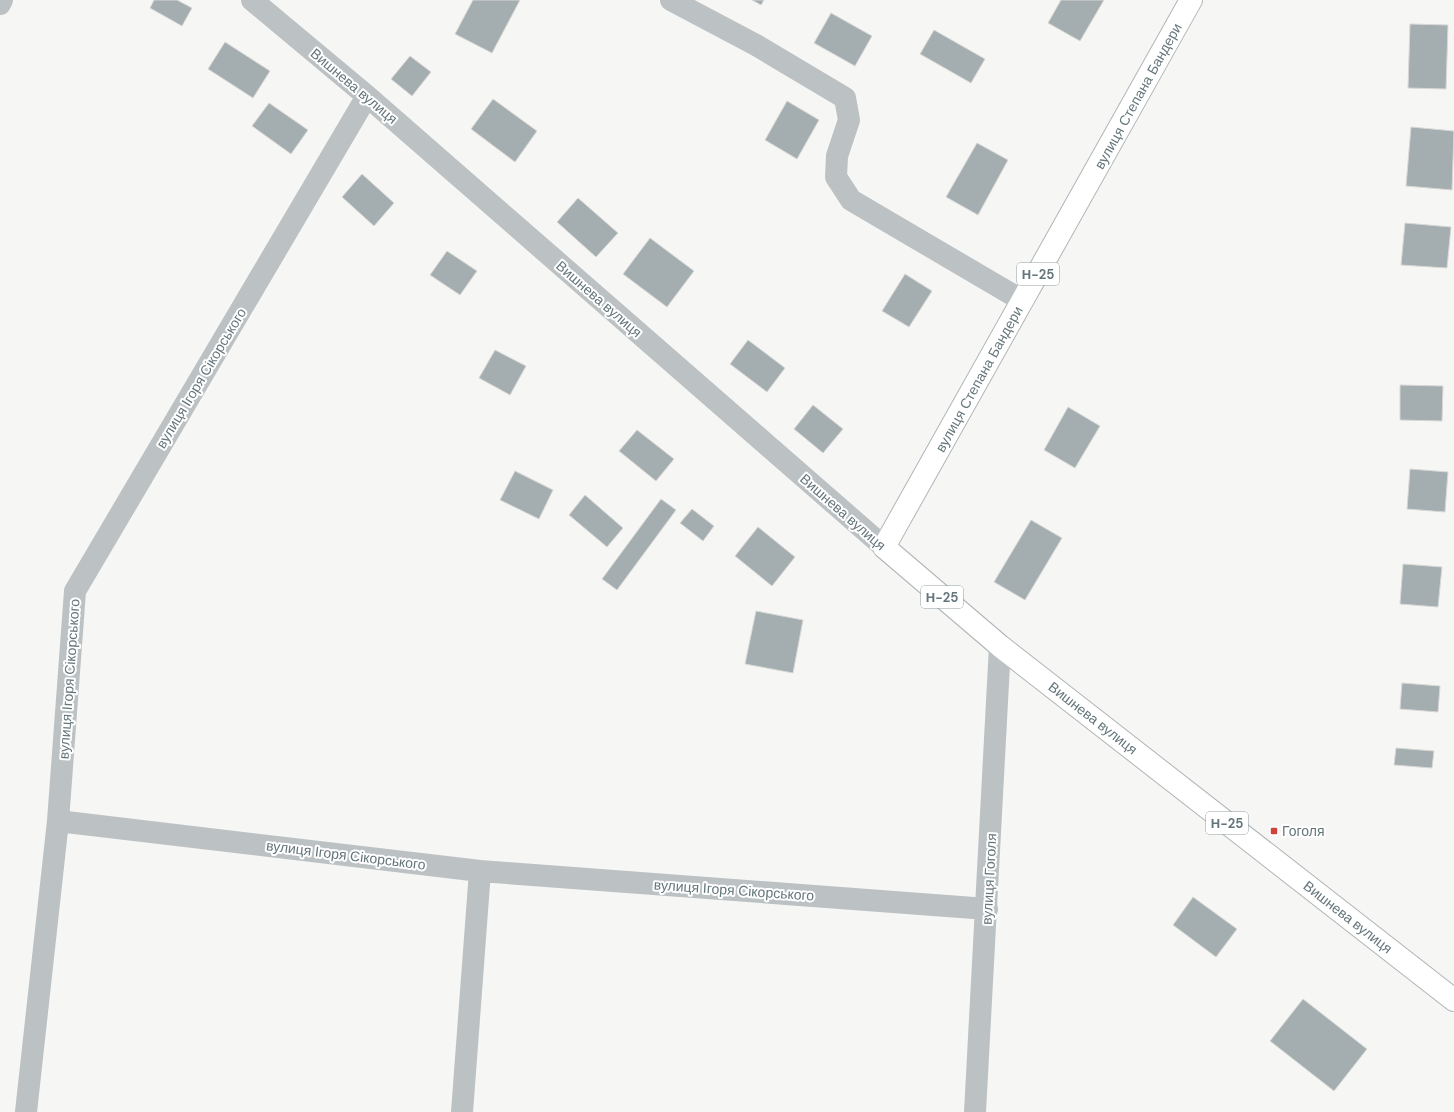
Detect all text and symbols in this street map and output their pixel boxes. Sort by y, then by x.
street label: вулиця Степана Бандери [1090,20,1186,172]
street label: Вишнева вулиця [307,44,401,128]
street label: Вишнева вулиця [552,257,646,341]
road number: Н-25 [1017,263,1059,285]
street label: вулиця Степана Бандери [931,303,1027,455]
street label: вулиця Ігоря Сікорського [152,304,250,451]
street label: Вишнева вулиця [796,470,890,554]
road number: Н-25 [921,586,963,608]
street label: вулиця Ігоря Сікорського [54,598,84,760]
street label: Вишнева вулиця [1045,678,1141,758]
road number: Н-25 [1206,812,1248,834]
place label: Гоголя [1282,822,1324,840]
marker: Гоголя [1269,826,1279,836]
street label: вулиця Гоголя [978,833,1000,925]
street label: вулиця Ігоря Сікорського [265,836,427,874]
street label: вулиця Ігоря Сікорського [653,875,815,905]
street label: Вишнева вулиця [1300,877,1396,957]

